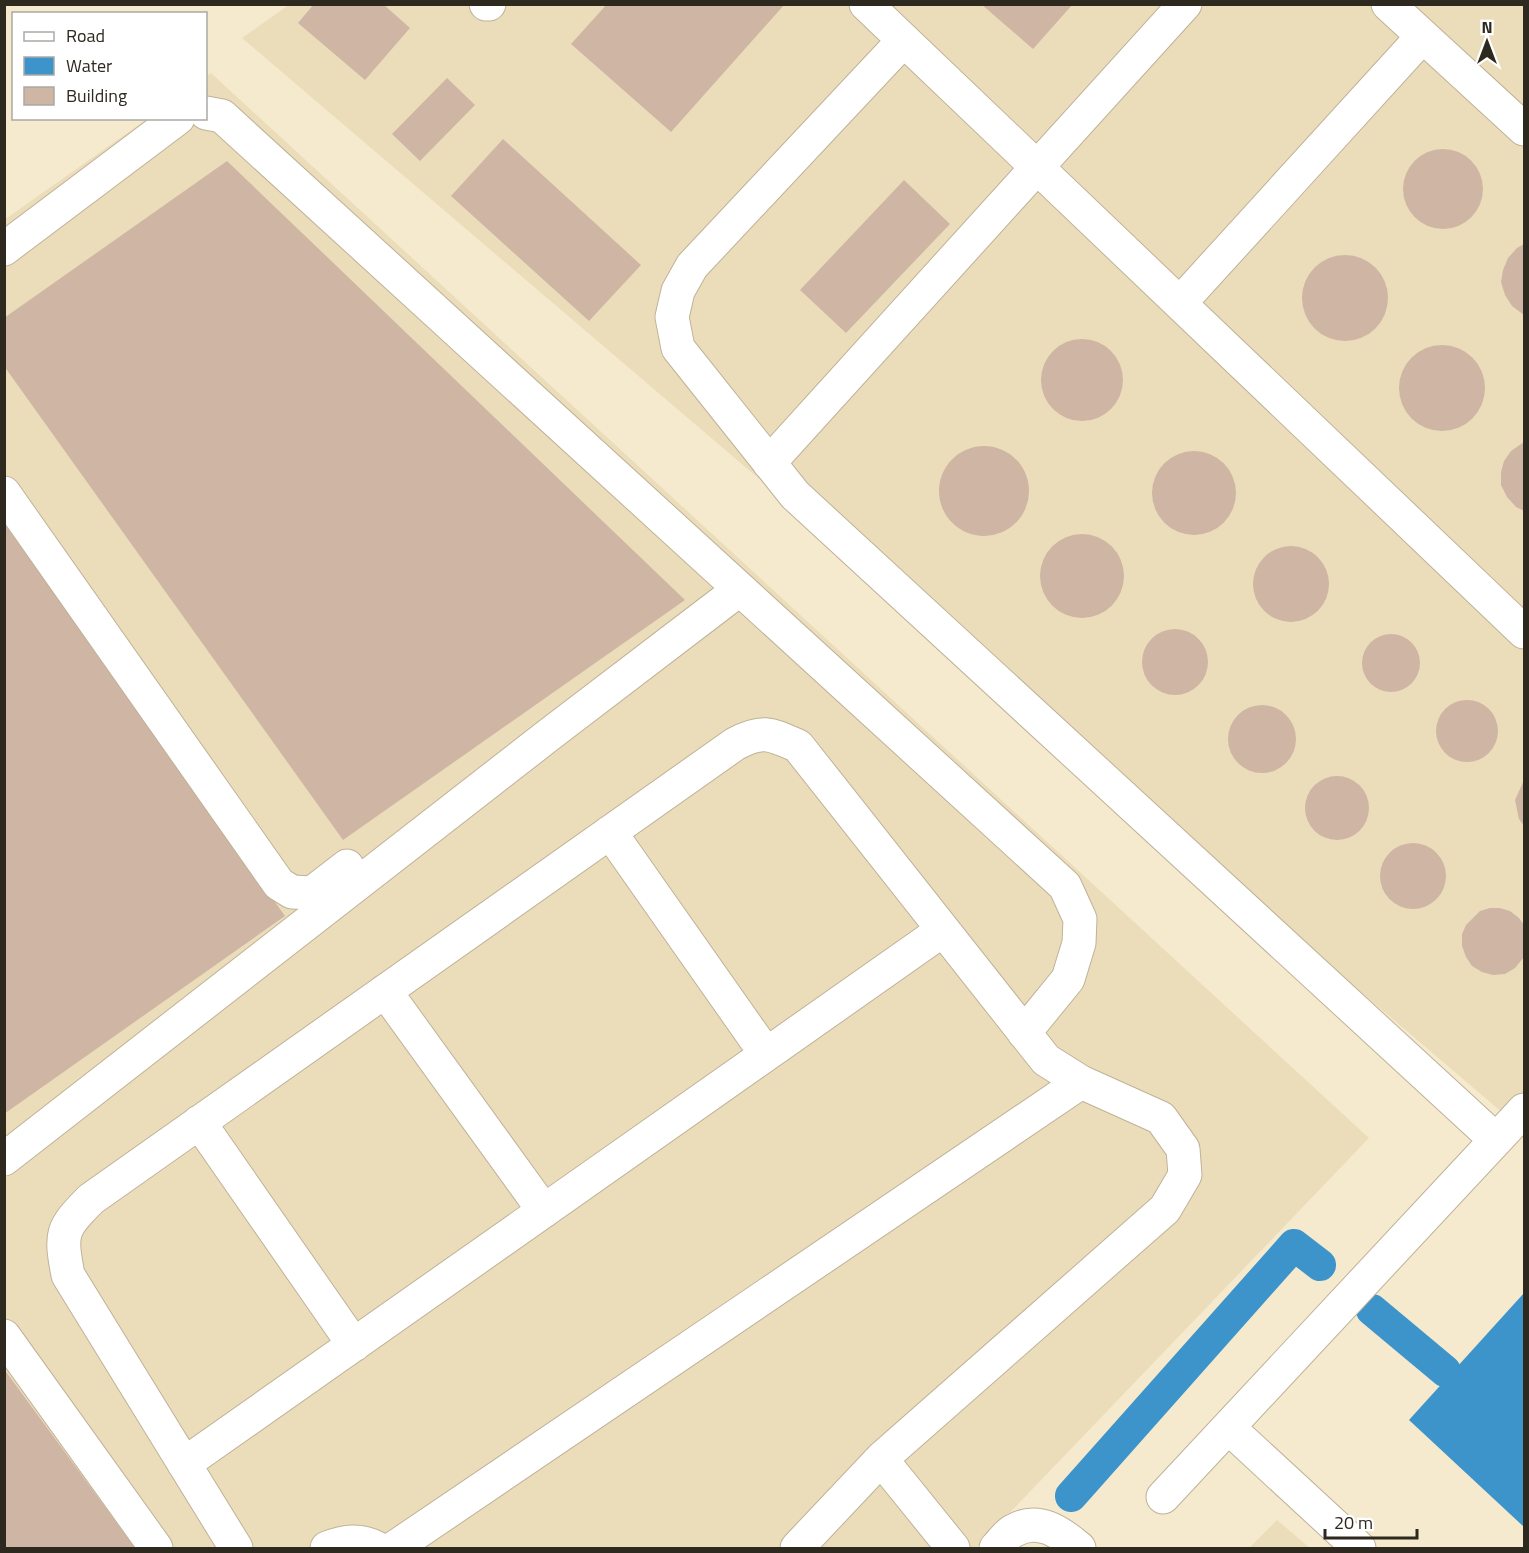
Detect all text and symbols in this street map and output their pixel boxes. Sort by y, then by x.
legend [12,12,207,120]
north arrow [1457,12,1517,72]
text: N [1481,15,1493,39]
text: Road [66,22,105,49]
text: Water [66,52,112,79]
text: Building [66,82,127,109]
scale bar [1325,1502,1416,1540]
text: 20 m [1334,1509,1373,1536]

